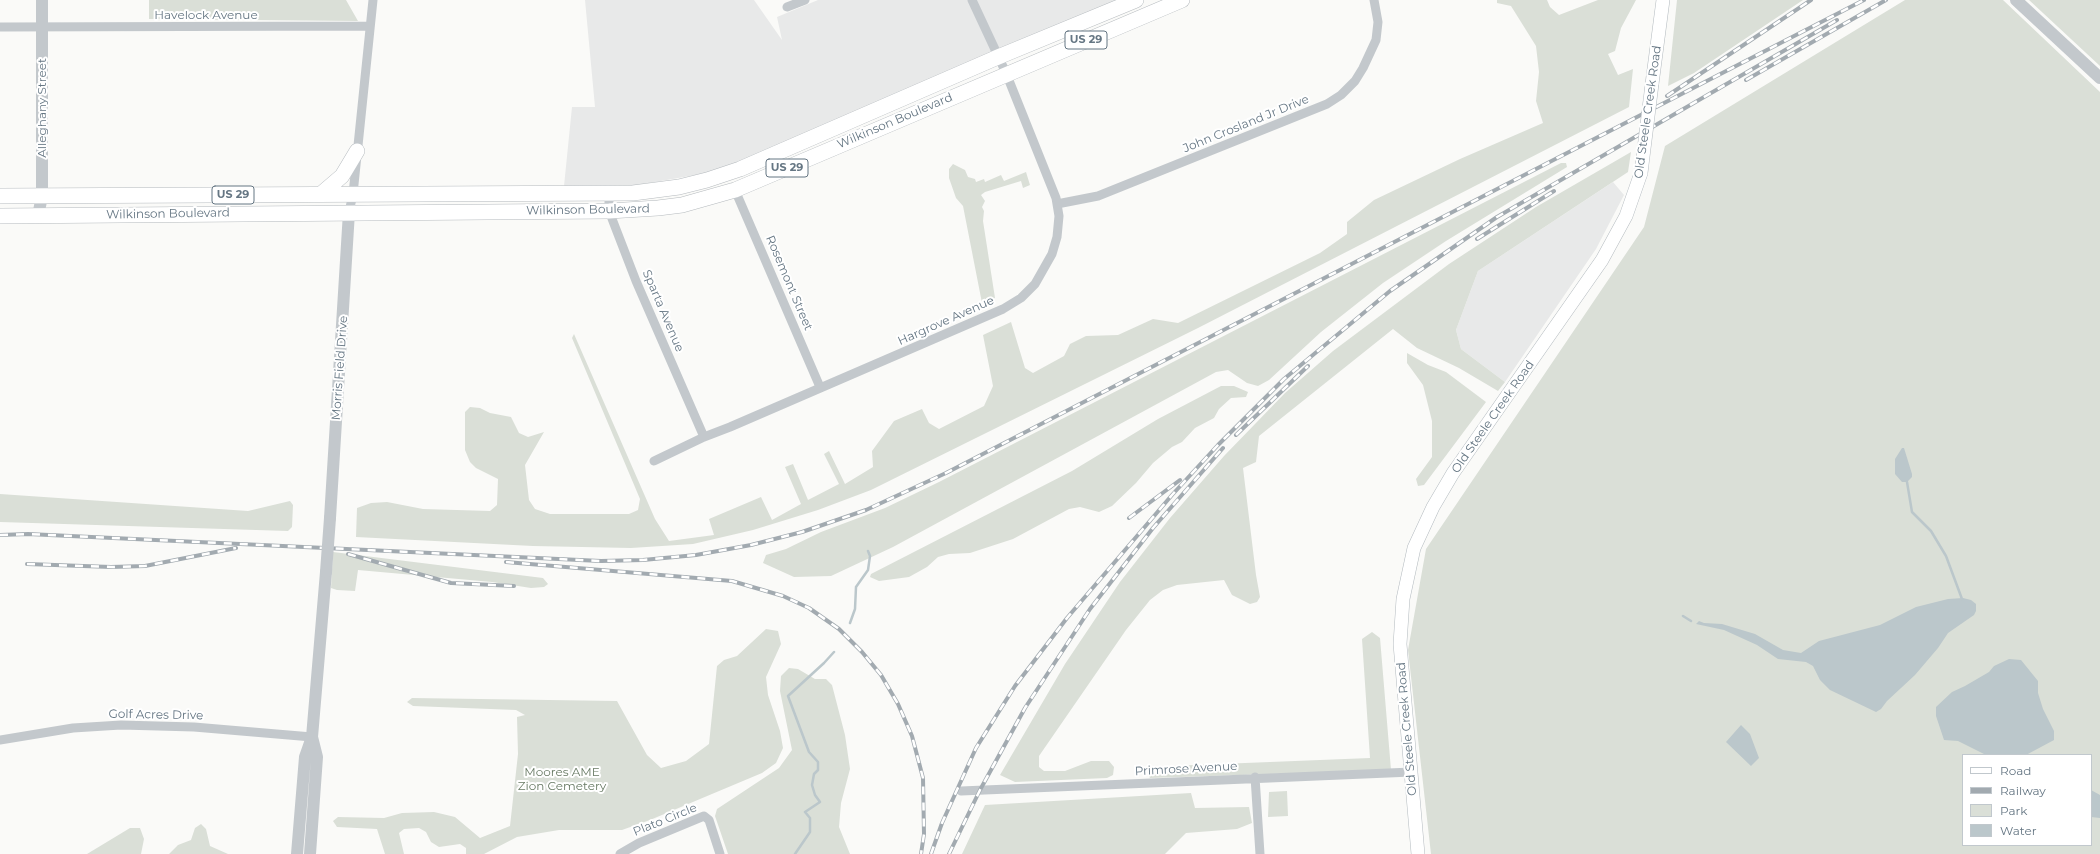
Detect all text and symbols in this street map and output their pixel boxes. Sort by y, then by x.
street label: Havelock Avenue [154,8,258,22]
road number: US 29 [1065,31,1107,49]
street label: Old Steele Creek Road [1632,45,1664,179]
street label: Alleghany Street [35,58,49,158]
street label: Wilkinson Boulevard [835,90,955,152]
street label: John Crosland Jr Drive [1181,92,1311,156]
road number: US 29 [766,159,808,177]
road number: US 29 [212,186,254,204]
street label: Wilkinson Boulevard [526,202,650,218]
street label: Wilkinson Boulevard [106,206,230,222]
street label: Rosemont Street [762,233,816,333]
street label: Sparta Avenue [639,268,687,354]
street label: Hargrove Avenue [896,293,996,349]
street label: Morris Field Drive [329,315,351,421]
street label: Old Steele Creek Road [1449,358,1537,476]
street label: Old Steele Creek Road [1394,662,1420,796]
street label: Golf Acres Drive [108,707,204,723]
legend [1962,754,2092,846]
street label: Primrose Avenue [1134,759,1238,779]
text: Road [2000,763,2031,778]
park label: Moores AME Zion Cemetery [518,765,606,793]
text: Railway [2000,783,2046,798]
street label: Plato Circle [631,801,699,839]
text: Park [2000,803,2027,818]
text: Water [2000,823,2036,838]

